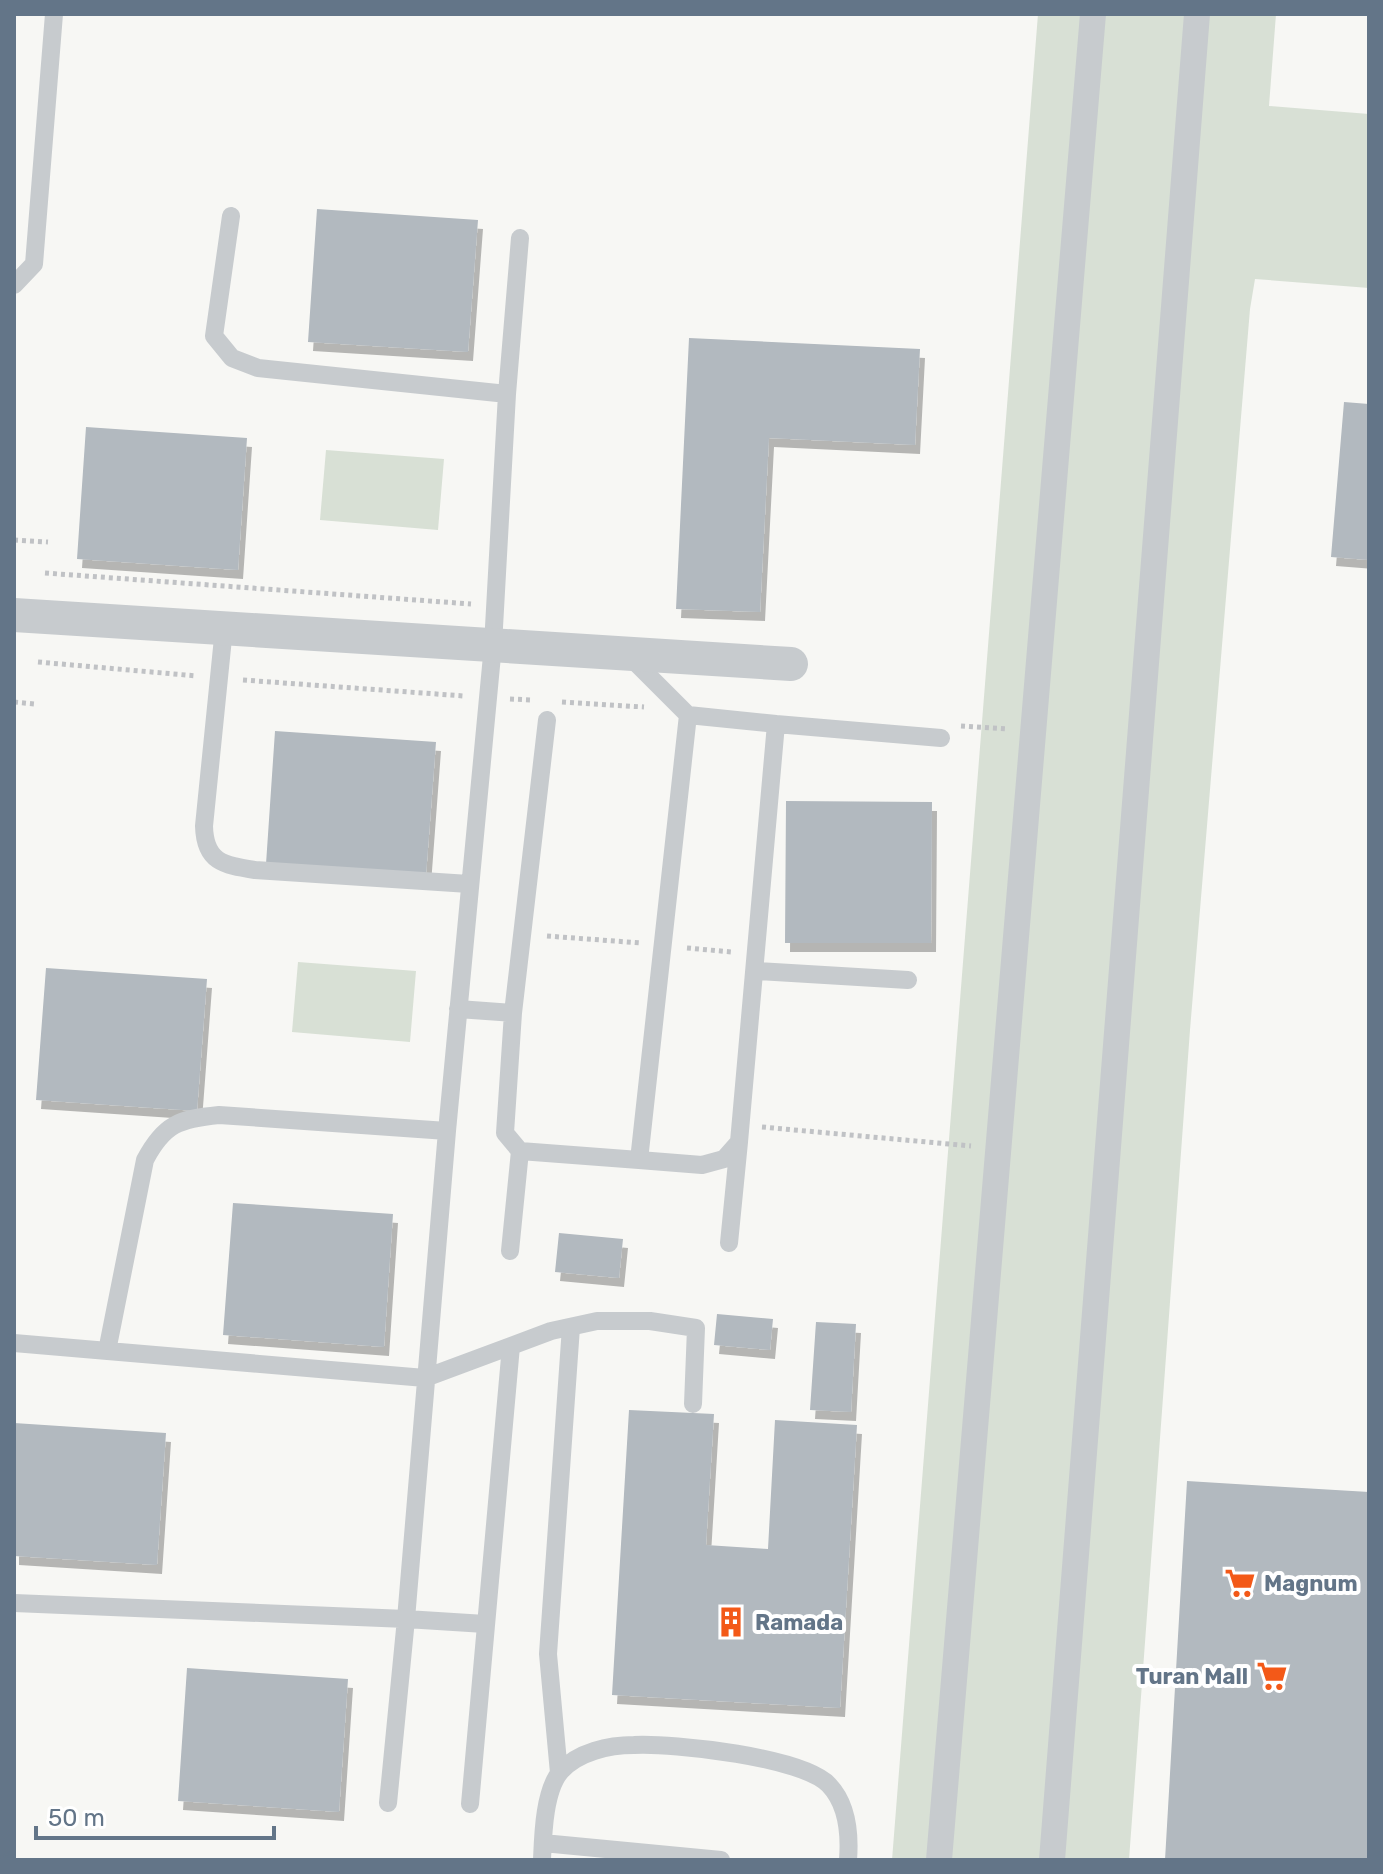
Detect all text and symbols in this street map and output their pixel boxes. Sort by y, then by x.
supermarket icon: Magnum [1223,1566,1257,1600]
place label: Magnum [1264,1570,1358,1597]
building icon: Ramada [714,1605,748,1639]
place label: Ramada [755,1609,843,1636]
supermarket icon: Turan Mall [1255,1659,1289,1693]
place label: Turan Mall [1136,1663,1248,1690]
scale bar [36,1790,274,1840]
text: 50 m [48,1804,105,1832]

